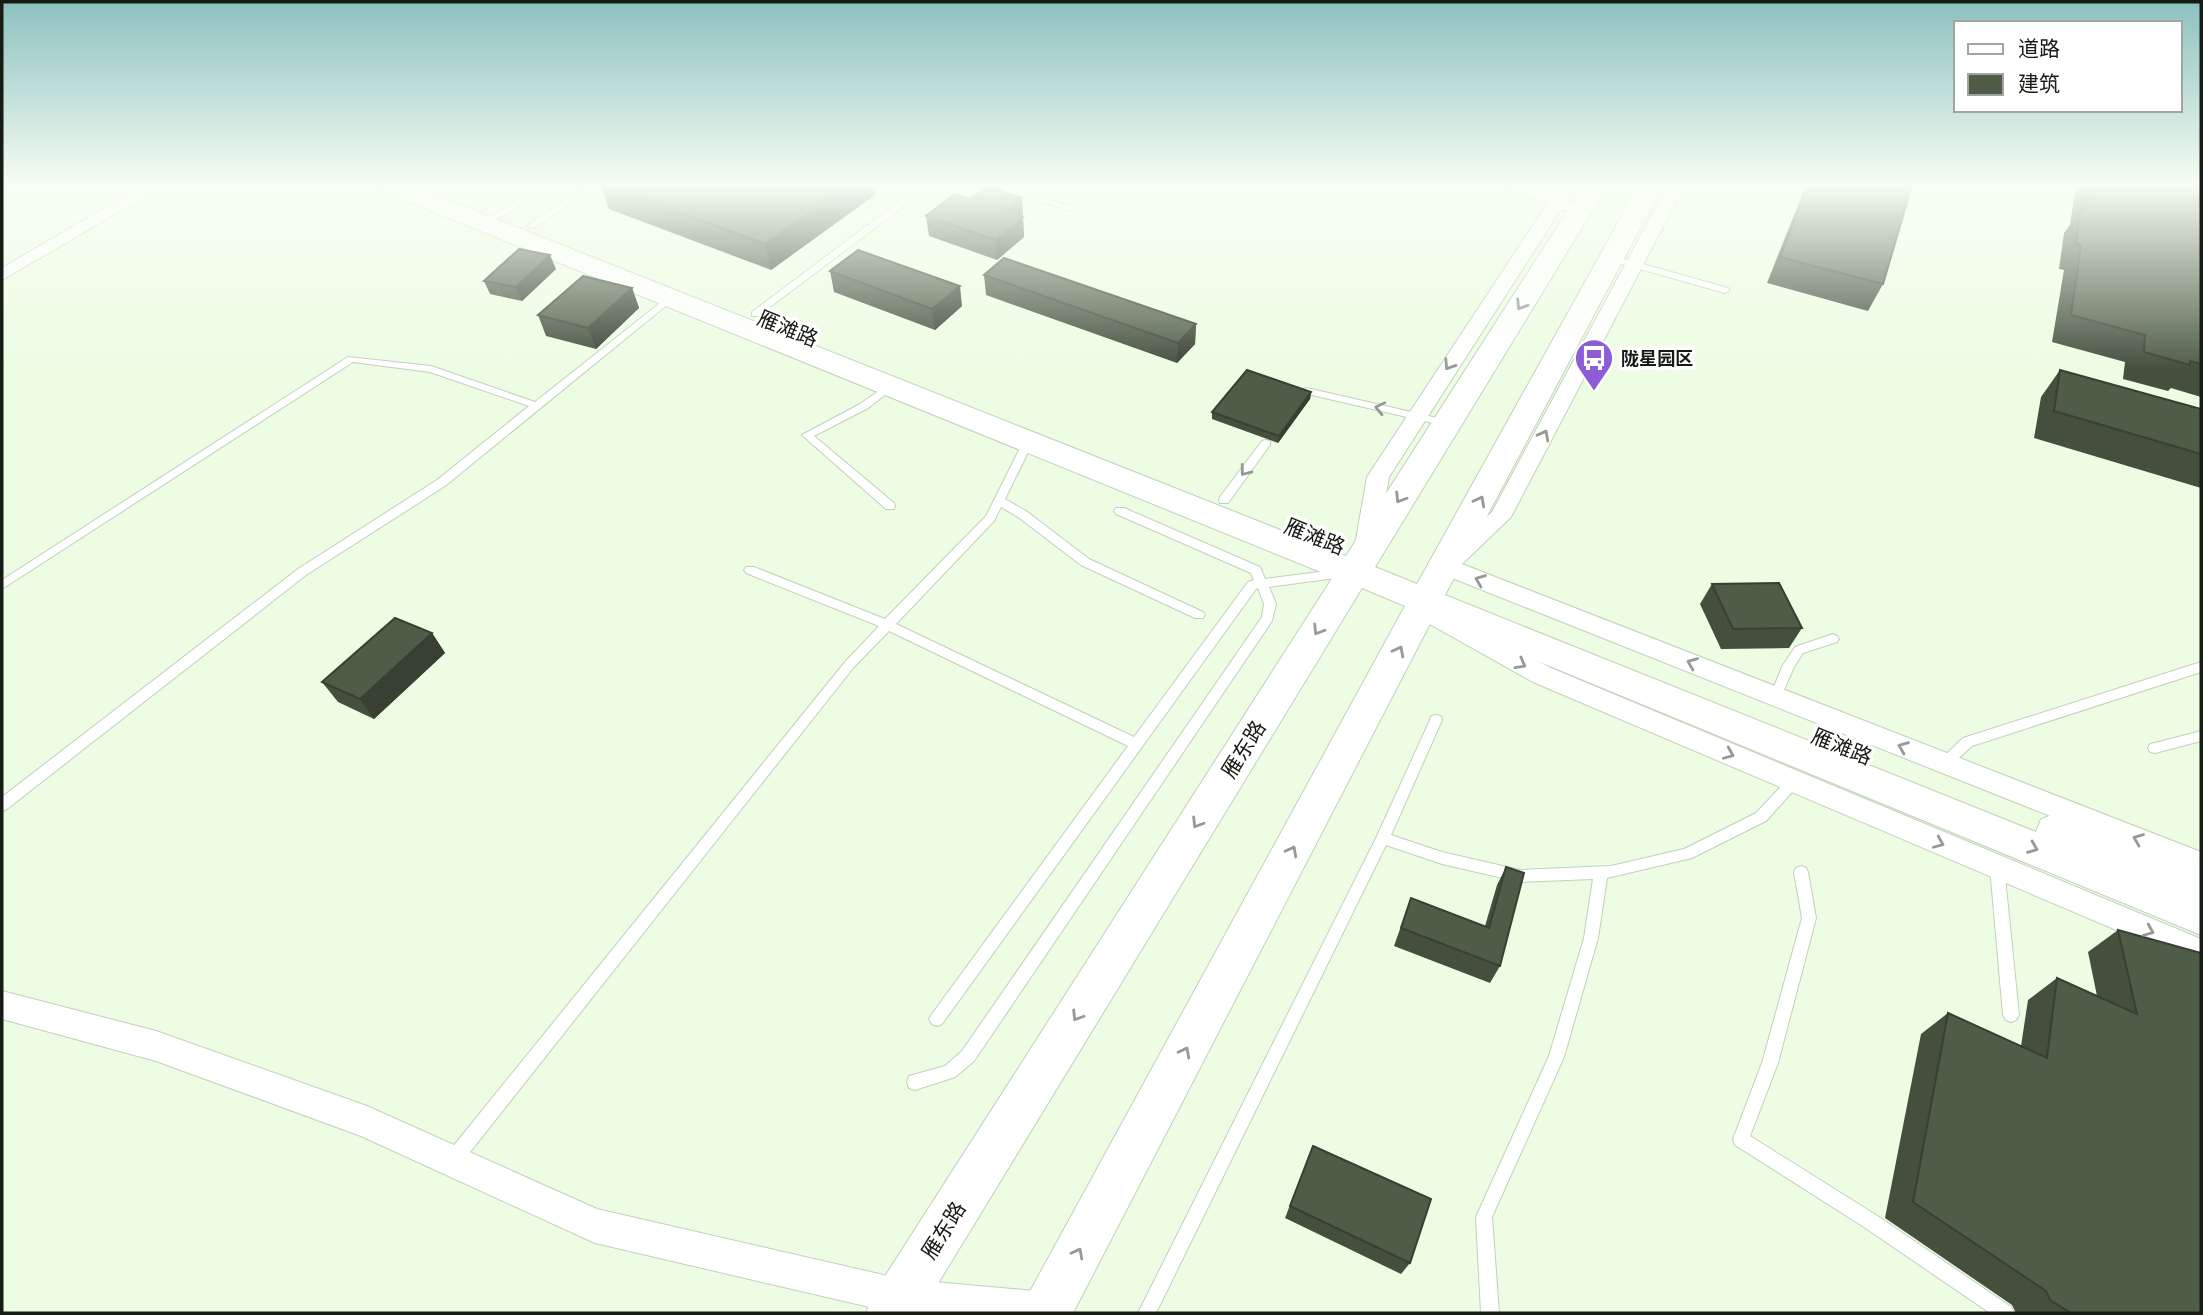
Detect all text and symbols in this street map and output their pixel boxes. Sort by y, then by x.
legend [1954,21,2182,112]
text: 道路 [2018,34,2060,62]
text: 建筑 [2018,69,2060,97]
one-way arrow [1516,298,1529,311]
street label: 雁滩路 [754,303,822,353]
bus stop icon: 陇星园区 [1573,337,1615,392]
place label: 陇星园区 [1621,346,1693,370]
one-way arrow [1445,357,1458,370]
one-way arrow [1374,402,1386,416]
one-way arrow [1536,430,1549,442]
one-way arrow [1241,463,1253,476]
one-way arrow [1395,491,1408,504]
one-way arrow [1472,496,1485,508]
street label: 雁滩路 [1281,511,1349,561]
one-way arrow [1475,574,1487,588]
one-way arrow [1313,622,1326,635]
one-way arrow [1390,645,1404,658]
one-way arrow [1514,656,1526,669]
one-way arrow [1686,658,1698,672]
street label: 雁东路 [1214,715,1272,783]
street label: 雁滩路 [1808,721,1876,771]
one-way arrow [1898,741,1910,755]
one-way arrow [1723,746,1735,760]
one-way arrow [1193,815,1206,828]
one-way arrow [1932,834,1944,848]
one-way arrow [2132,834,2144,848]
one-way arrow [2026,840,2038,854]
one-way arrow [1283,846,1297,859]
one-way arrow [2142,923,2154,937]
one-way arrow [1072,1008,1085,1021]
one-way arrow [1176,1047,1190,1059]
street label: 雁东路 [914,1196,972,1264]
one-way arrow [1069,1248,1083,1260]

